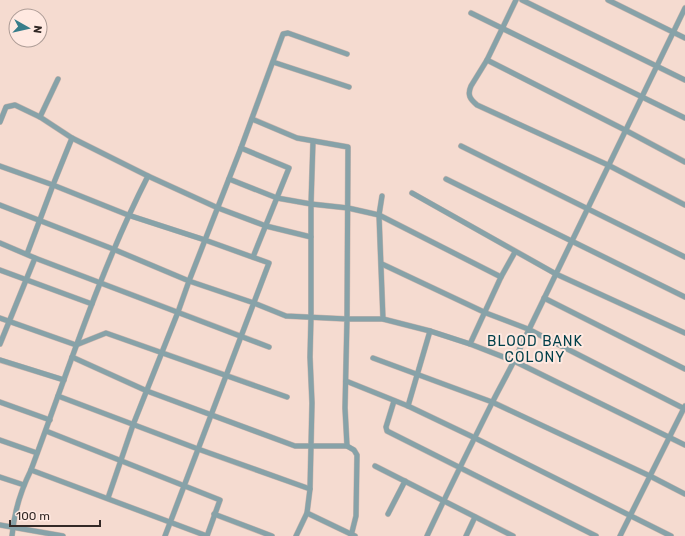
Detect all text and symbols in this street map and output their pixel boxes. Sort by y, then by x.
north arrow [8,8,48,48]
text: N [30,24,44,34]
district label: BLOOD BANK COLONY [487,333,583,366]
scale bar [10,502,100,528]
text: 100 m [16,509,50,523]

